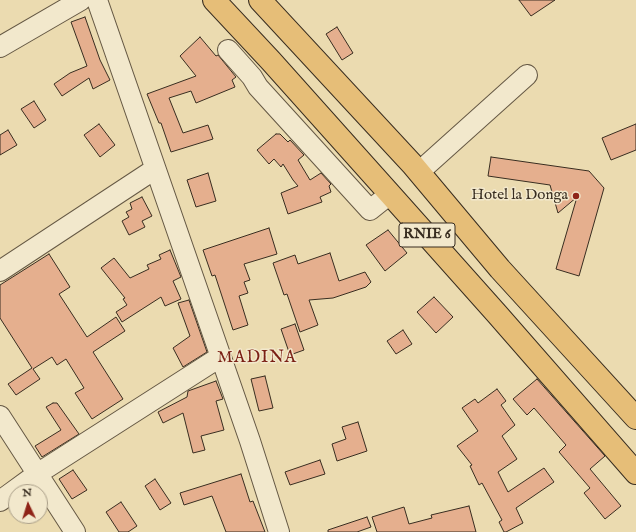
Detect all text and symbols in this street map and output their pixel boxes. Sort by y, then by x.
place label: Hotel la Donga [471,187,568,205]
marker: Hotel la Donga [571,191,581,201]
road number: RNIE 6 [399,223,455,247]
district label: MADINA [217,349,297,369]
north arrow [8,484,48,524]
text: N [22,486,32,500]

